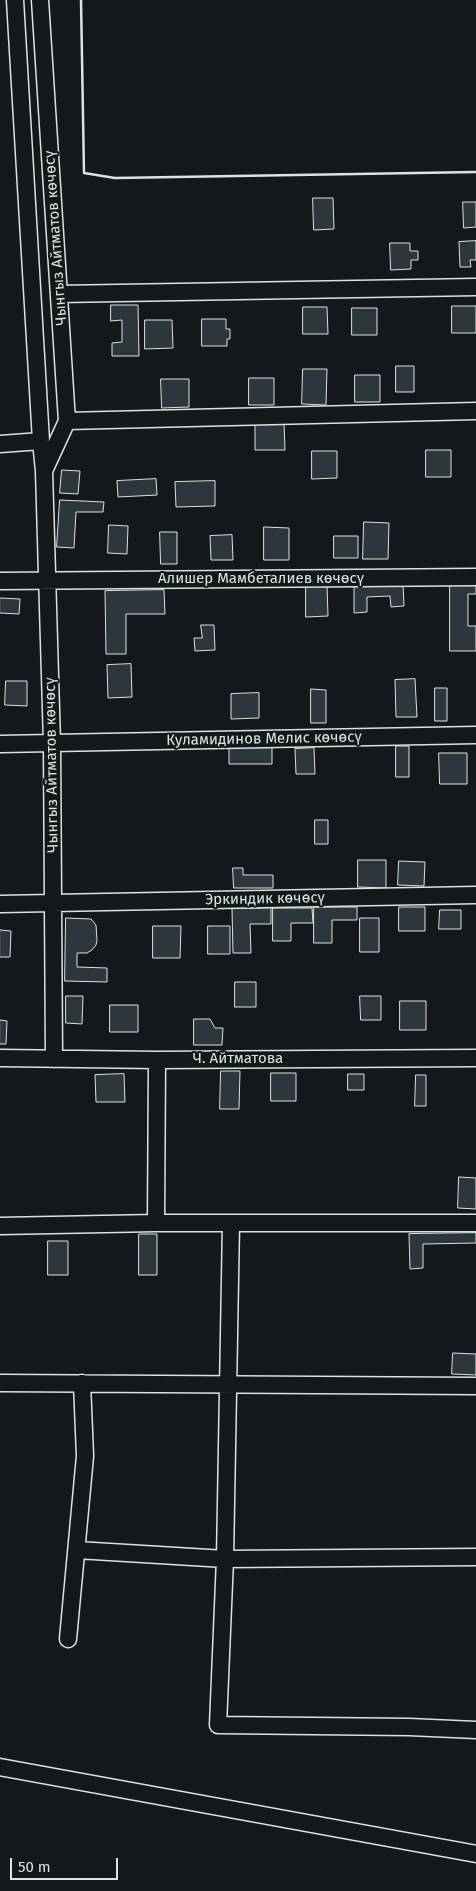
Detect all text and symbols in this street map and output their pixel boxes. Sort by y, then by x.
street label: Чынгыз Айтматов көчөсү [41,150,71,326]
street label: Алишер Мамбеталиев көчөсү [158,570,364,588]
street label: Чынгыз Айтматов көчөсү [41,677,63,853]
street label: Куламидинов Мелис көчөсү [166,728,362,750]
street label: Эркиндик көчөсү [205,889,325,909]
street label: Ч. Айтматова [193,1050,283,1068]
scale bar [12,1848,120,1880]
text: 50 m [18,1858,51,1876]

